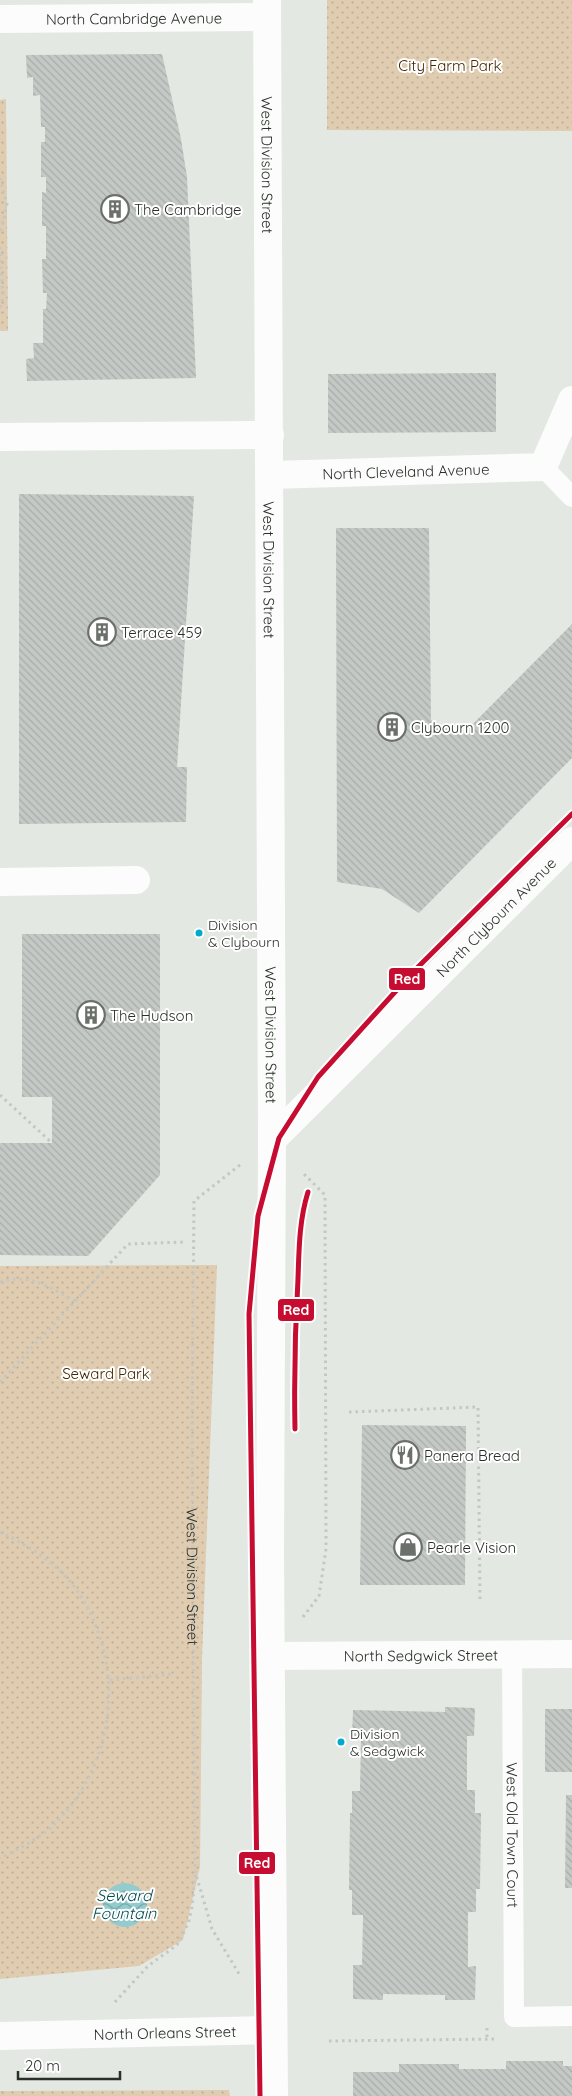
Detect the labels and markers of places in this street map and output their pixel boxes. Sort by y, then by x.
building icon: The Cambridge [100,194,130,224]
place label: The Cambridge [134,200,241,219]
building icon: Terrace 459 [87,617,117,647]
place label: Terrace 459 [121,623,202,642]
building icon: Clybourn 1200 [377,712,407,742]
place label: Clybourn 1200 [411,718,510,737]
place label: Division & Clybourn [208,916,280,951]
marker: Division & Clybourn [194,928,204,938]
building icon: The Hudson [76,1000,106,1030]
place label: The Hudson [110,1006,193,1025]
restaurant icon: Panera Bread [390,1440,420,1470]
place label: Panera Bread [424,1446,520,1465]
shop icon: Pearle Vision [393,1532,423,1562]
place label: Pearle Vision [427,1538,516,1557]
place label: Division & Sedgwick [350,1725,425,1760]
marker: Division & Sedgwick [336,1737,346,1747]

